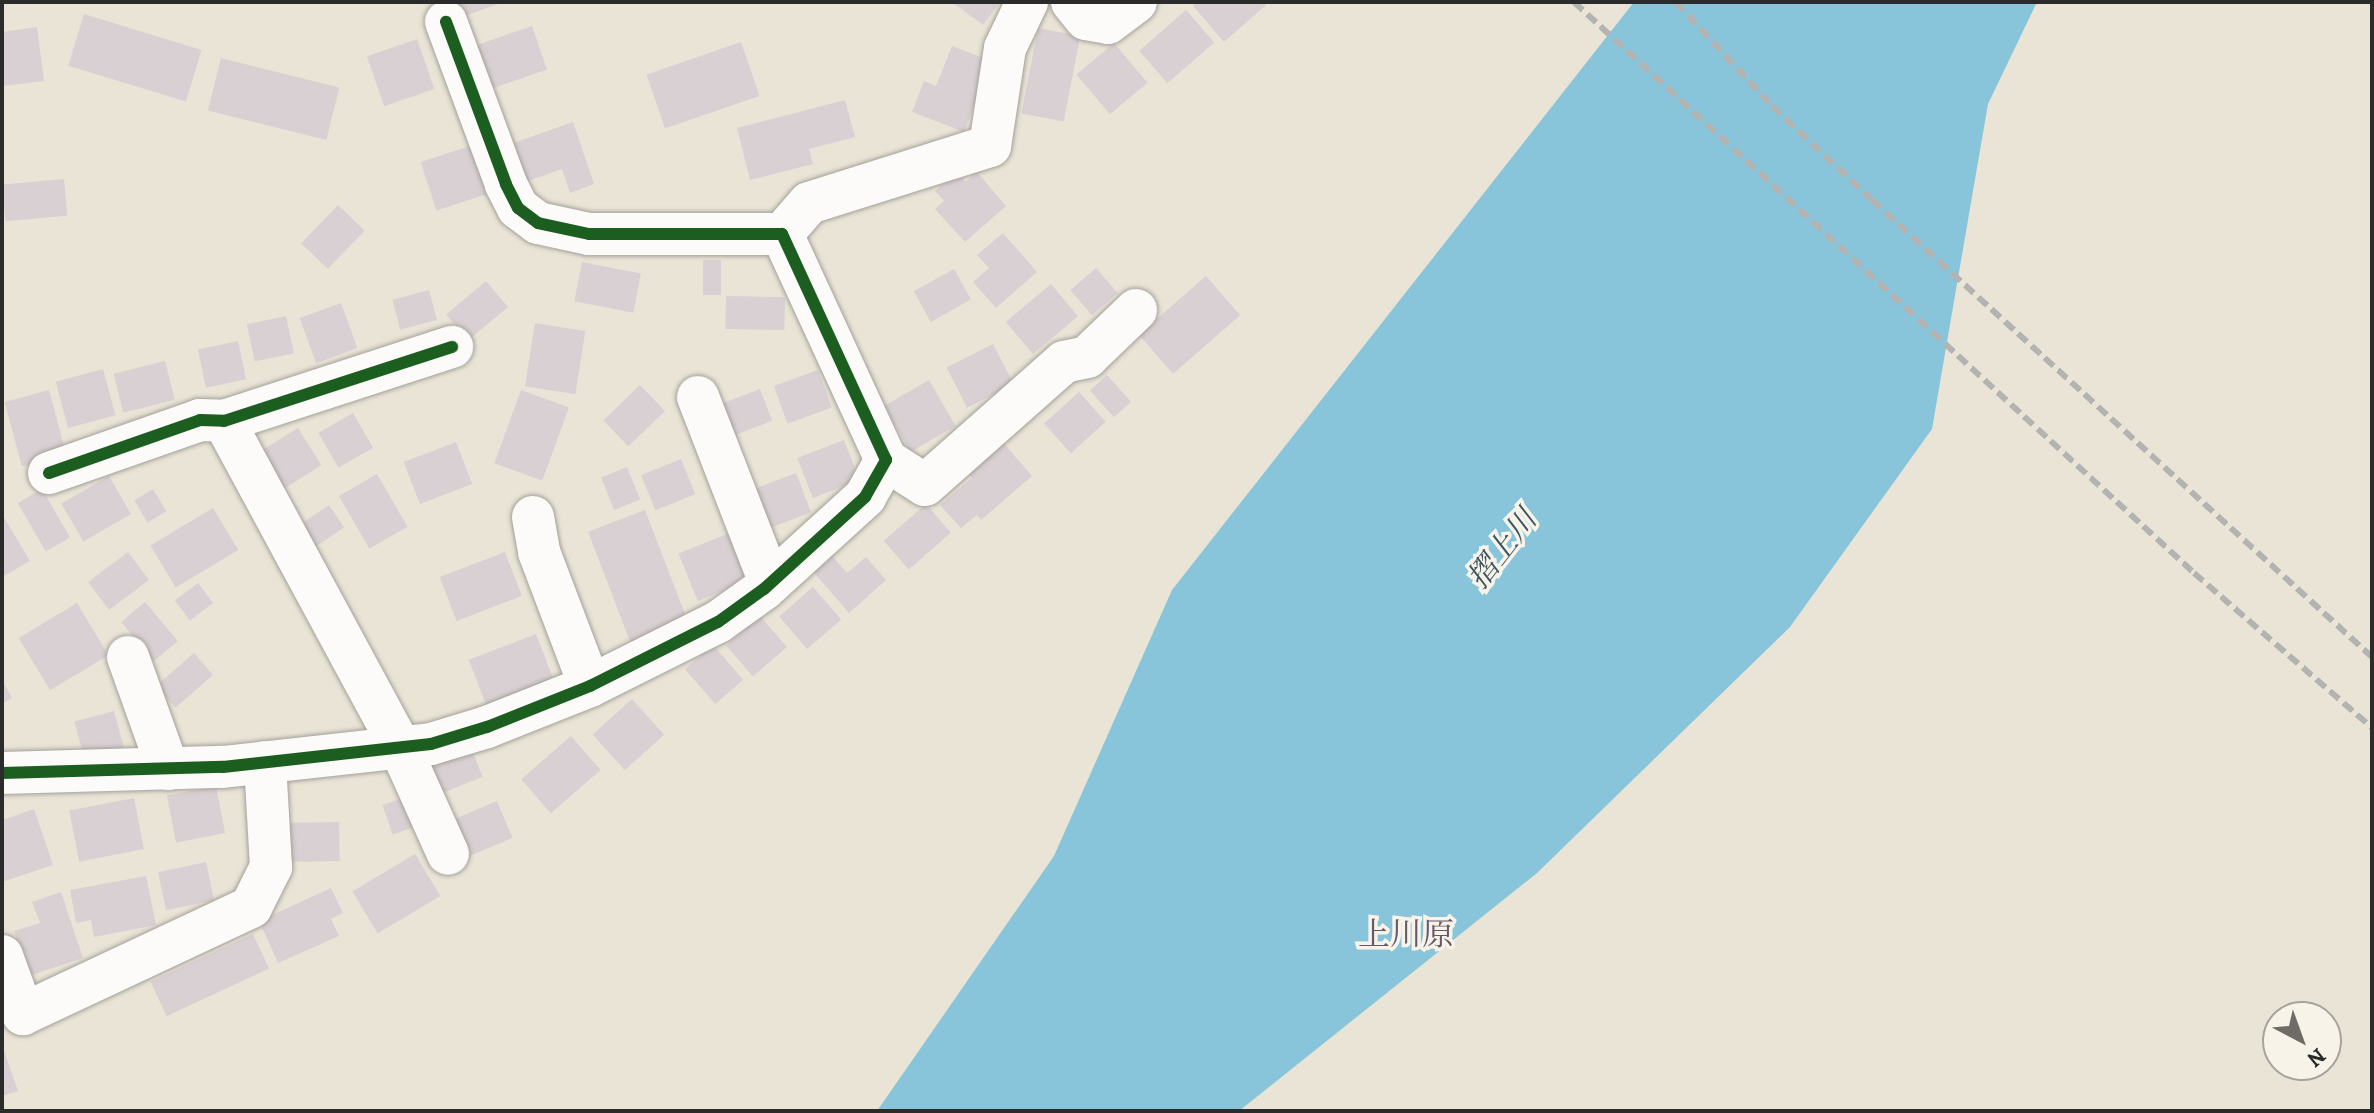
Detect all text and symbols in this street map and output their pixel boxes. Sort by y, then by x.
water label: 摺上川 [1460,502,1544,596]
district label: 上川原 [1358,915,1454,953]
north arrow [2262,1001,2342,1081]
text: N [2301,1041,2332,1074]

